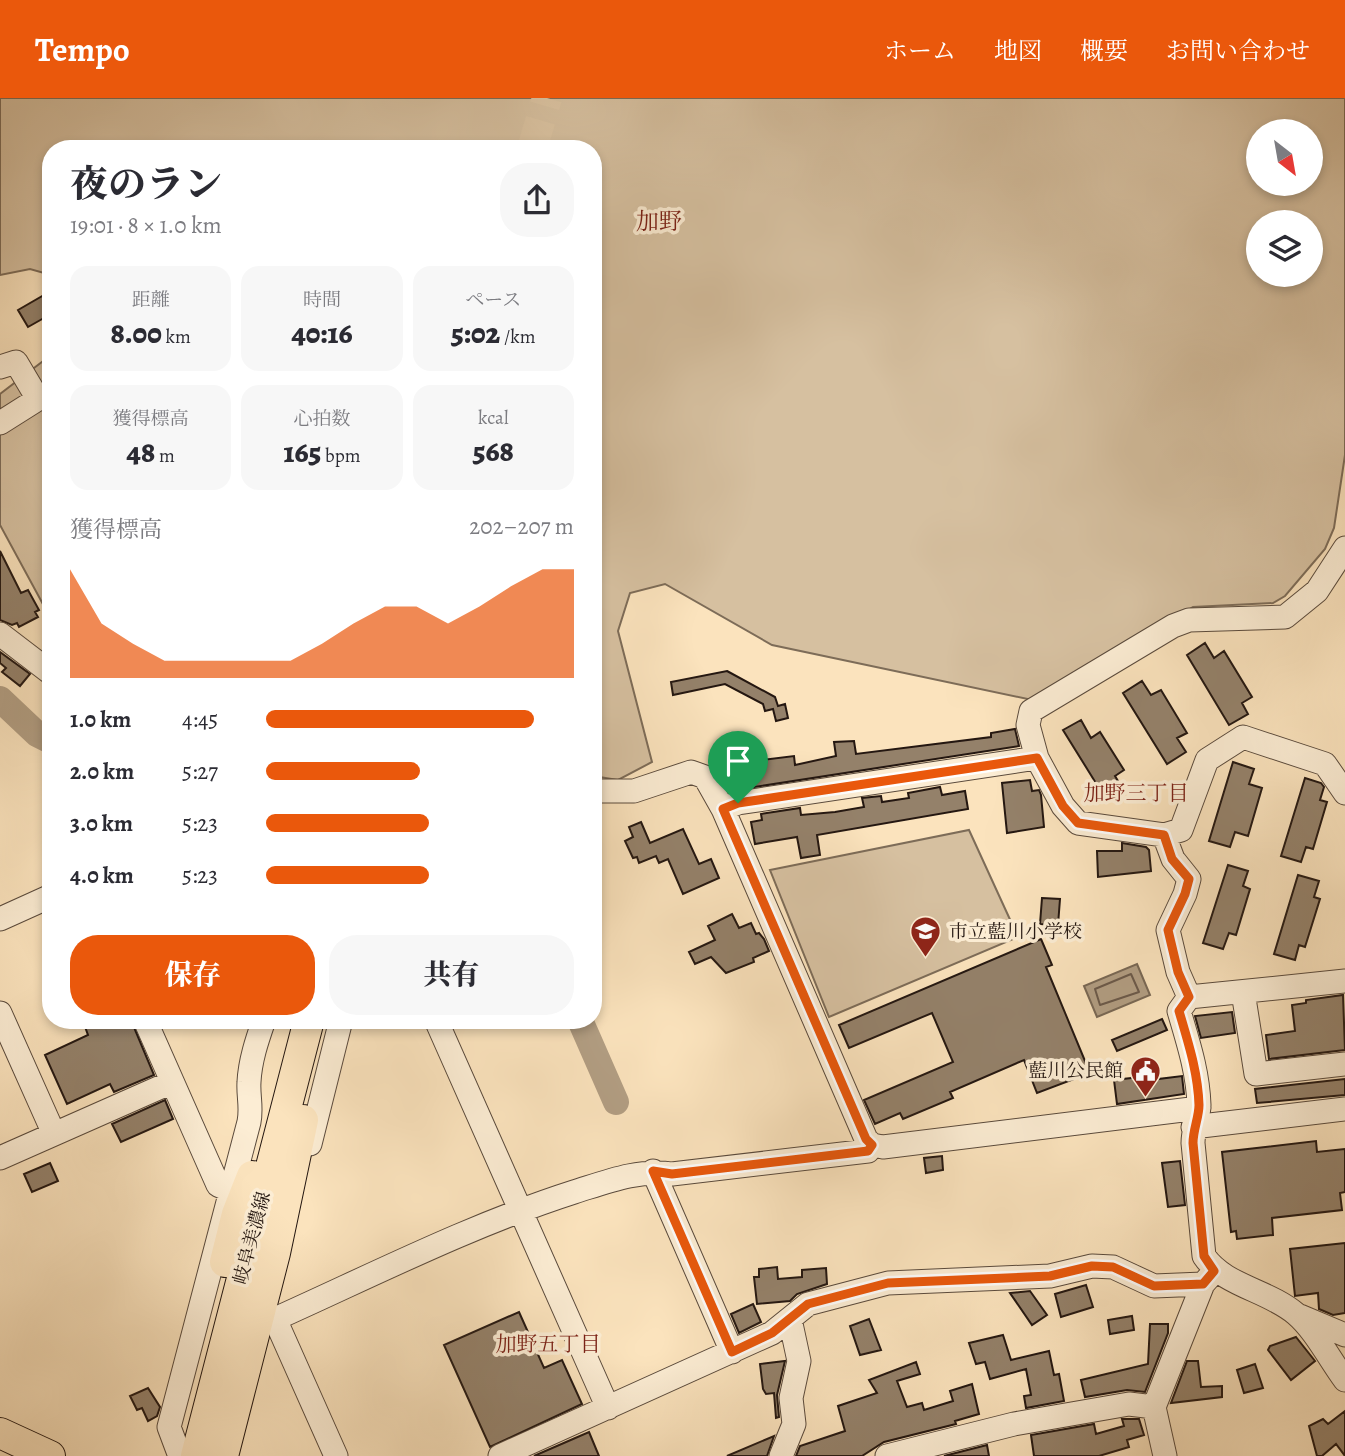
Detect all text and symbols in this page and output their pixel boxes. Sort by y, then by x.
text: Tempo [35,27,130,72]
text: ホーム [884,35,956,67]
text: 地図 [994,35,1042,67]
text: 概要 [1080,35,1128,67]
text: お問い合わせ [1166,35,1310,67]
north arrow [1246,119,1323,196]
map controls [1246,119,1323,287]
text: 夜のラン [70,158,222,210]
button: share [500,163,574,237]
district label: 加野 [636,206,682,237]
text: 19:01 · 8 × 1.0 km [70,210,222,241]
button: layers [1246,210,1323,287]
text: 距離 [132,287,170,313]
text: 時間 [303,287,341,313]
text: ペース [465,287,521,313]
text: 8.00 [111,313,162,353]
text: 40:16 [291,313,353,353]
text: 5:02 [451,313,500,353]
text: km [162,324,191,350]
text: /km [500,324,536,350]
text: kcal [478,405,509,431]
text: 獲得標高 [113,406,189,432]
text: 心拍数 [293,406,351,432]
text: 568 [473,431,514,471]
text: 48 [127,432,155,472]
text: 165 [283,432,321,472]
text: m [155,443,175,469]
text: bpm [321,443,361,469]
text: 202–207 m [469,511,574,542]
text: 獲得標高 [70,514,162,545]
text: 1.0 km [70,704,131,735]
text: 4:45 [182,704,218,735]
pin [708,731,768,803]
icon: arrive [719,742,757,780]
text: 2.0 km [70,756,134,787]
text: 5:27 [182,756,218,787]
district label: 加野三丁目 [1084,779,1189,807]
text: 3.0 km [70,808,133,839]
text: 5:23 [182,808,218,839]
text: 4.0 km [70,860,134,891]
text: 5:23 [182,860,218,891]
school or university icon: 市立藍川小学校 [909,915,943,959]
place label: 市立藍川小学校 [949,919,1082,945]
button: 保存 [70,935,315,1015]
button: 共有 [329,935,574,1015]
public building icon: 藍川公民館 [1129,1054,1163,1098]
place label: 藍川公民館 [1028,1058,1123,1084]
street label: 岐阜美濃線 [227,1189,277,1287]
district label: 加野五丁目 [496,1330,601,1358]

